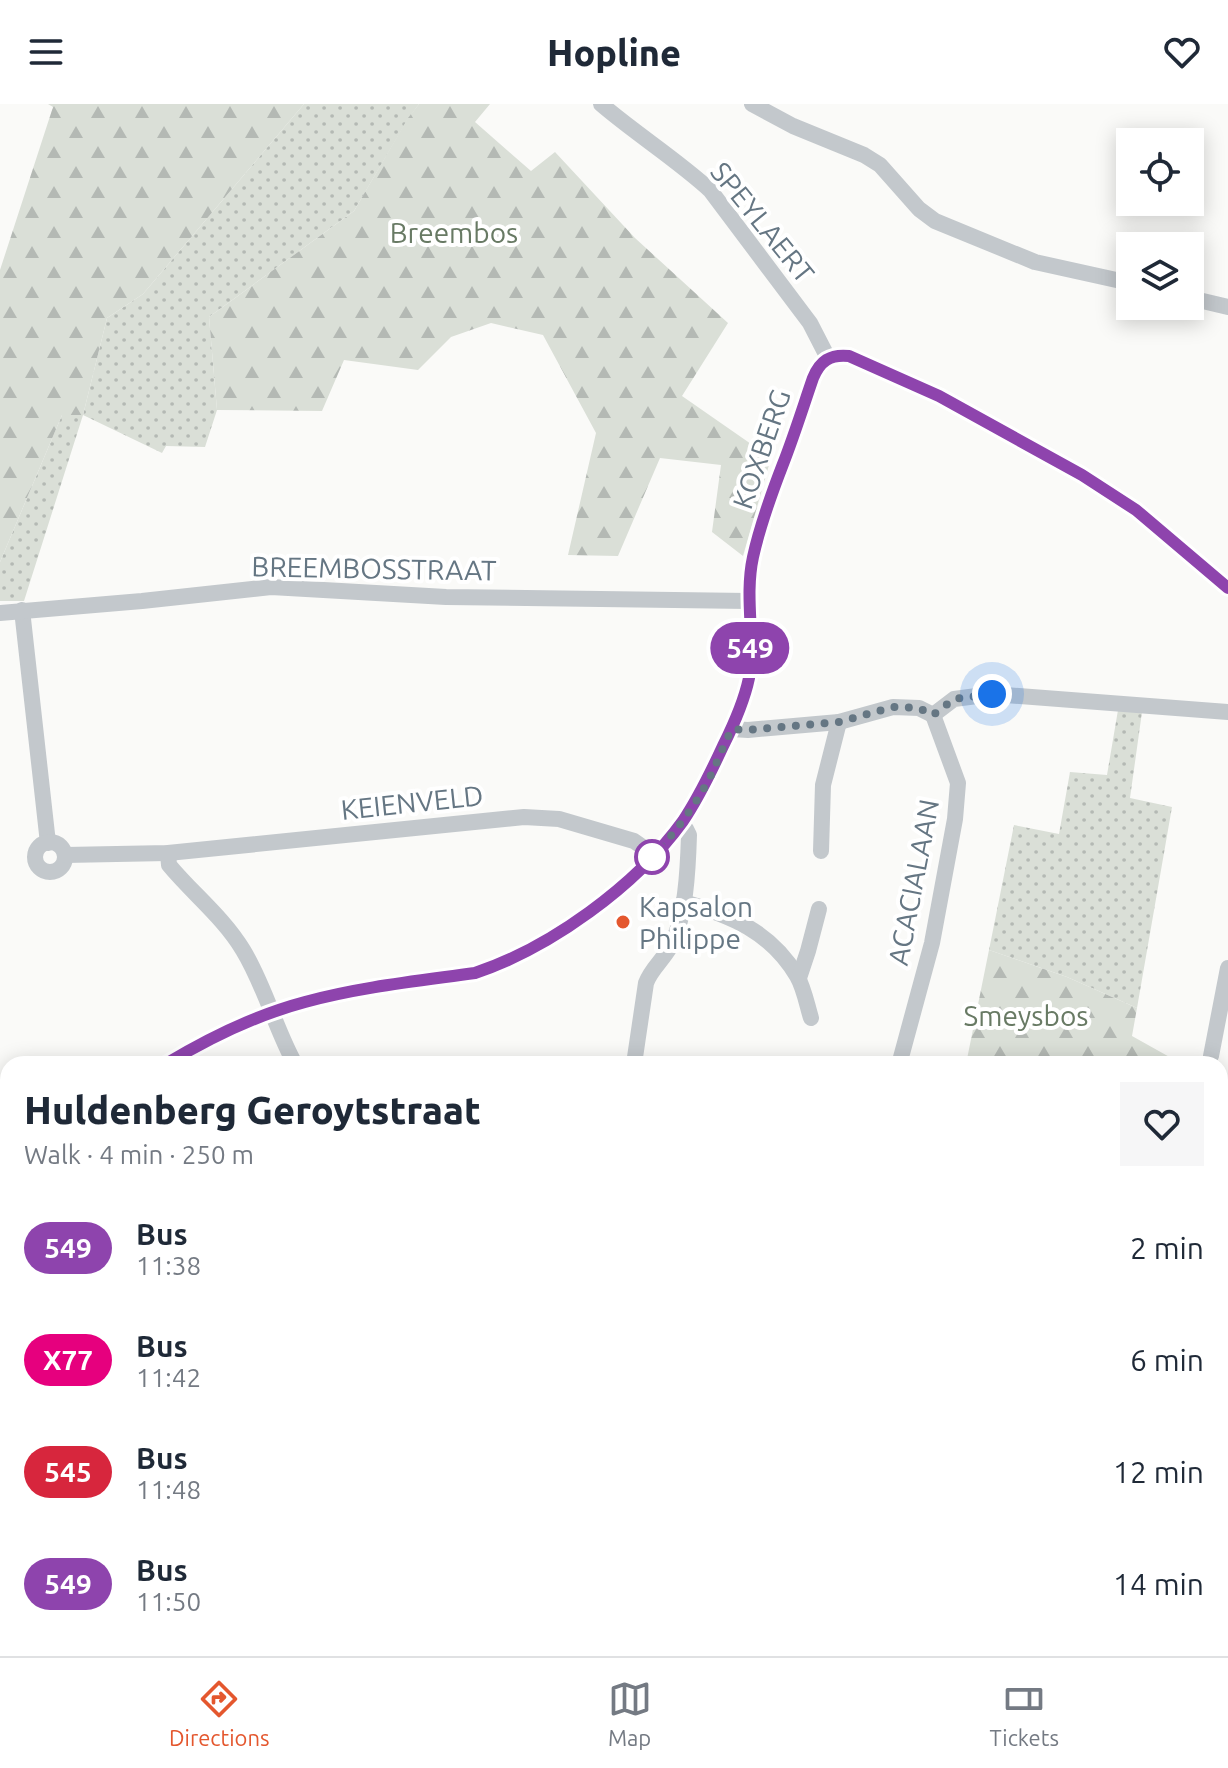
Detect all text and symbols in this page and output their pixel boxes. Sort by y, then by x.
icon: menu [24,30,68,74]
icon: heart [1160,30,1204,74]
text: Hopline [547,32,681,73]
map controls [1116,128,1204,320]
button: locate [1116,128,1204,216]
street label: SPEYLAERT [705,156,821,289]
park label: Breembos [390,217,518,248]
button: layers [1116,232,1204,320]
street label: KOXBERG [726,385,796,513]
street label: BREEMBOSSTRAAT [251,550,497,586]
line badge: 549 [704,622,796,674]
text: 549 [726,632,774,663]
your location [972,674,1012,714]
street label: KEIENVELD [339,779,485,825]
street label: ACACIALAAN [882,796,944,968]
unlabelled marker [635,840,669,874]
place label: Kapsalon Philippe [639,891,753,954]
marker: Kapsalon Philippe [614,913,632,931]
park label: Smeysbos [964,1000,1088,1031]
button: heart [1120,1082,1204,1166]
text: Huldenberg Geroytstraat [24,1089,481,1131]
text: Walk · 4 min · 250 m [24,1140,254,1169]
text: Bus [136,1217,188,1251]
text: 2 min [1130,1231,1204,1265]
text: 549 [44,1232,92,1263]
text: 11:38 [136,1251,201,1280]
text: Bus [136,1329,188,1363]
text: 6 min [1130,1343,1204,1377]
text: X77 [43,1344,93,1375]
text: 11:42 [136,1363,201,1392]
text: Bus [136,1441,188,1475]
text: 12 min [1113,1455,1204,1489]
text: 545 [44,1456,92,1487]
text: 11:48 [136,1475,201,1504]
text: Bus [136,1553,188,1587]
text: 14 min [1113,1567,1204,1601]
text: 549 [44,1568,92,1599]
text: 11:50 [136,1587,201,1616]
tab: Directions [169,1677,270,1750]
tab: Map [608,1677,652,1750]
tab: Tickets [990,1677,1059,1750]

